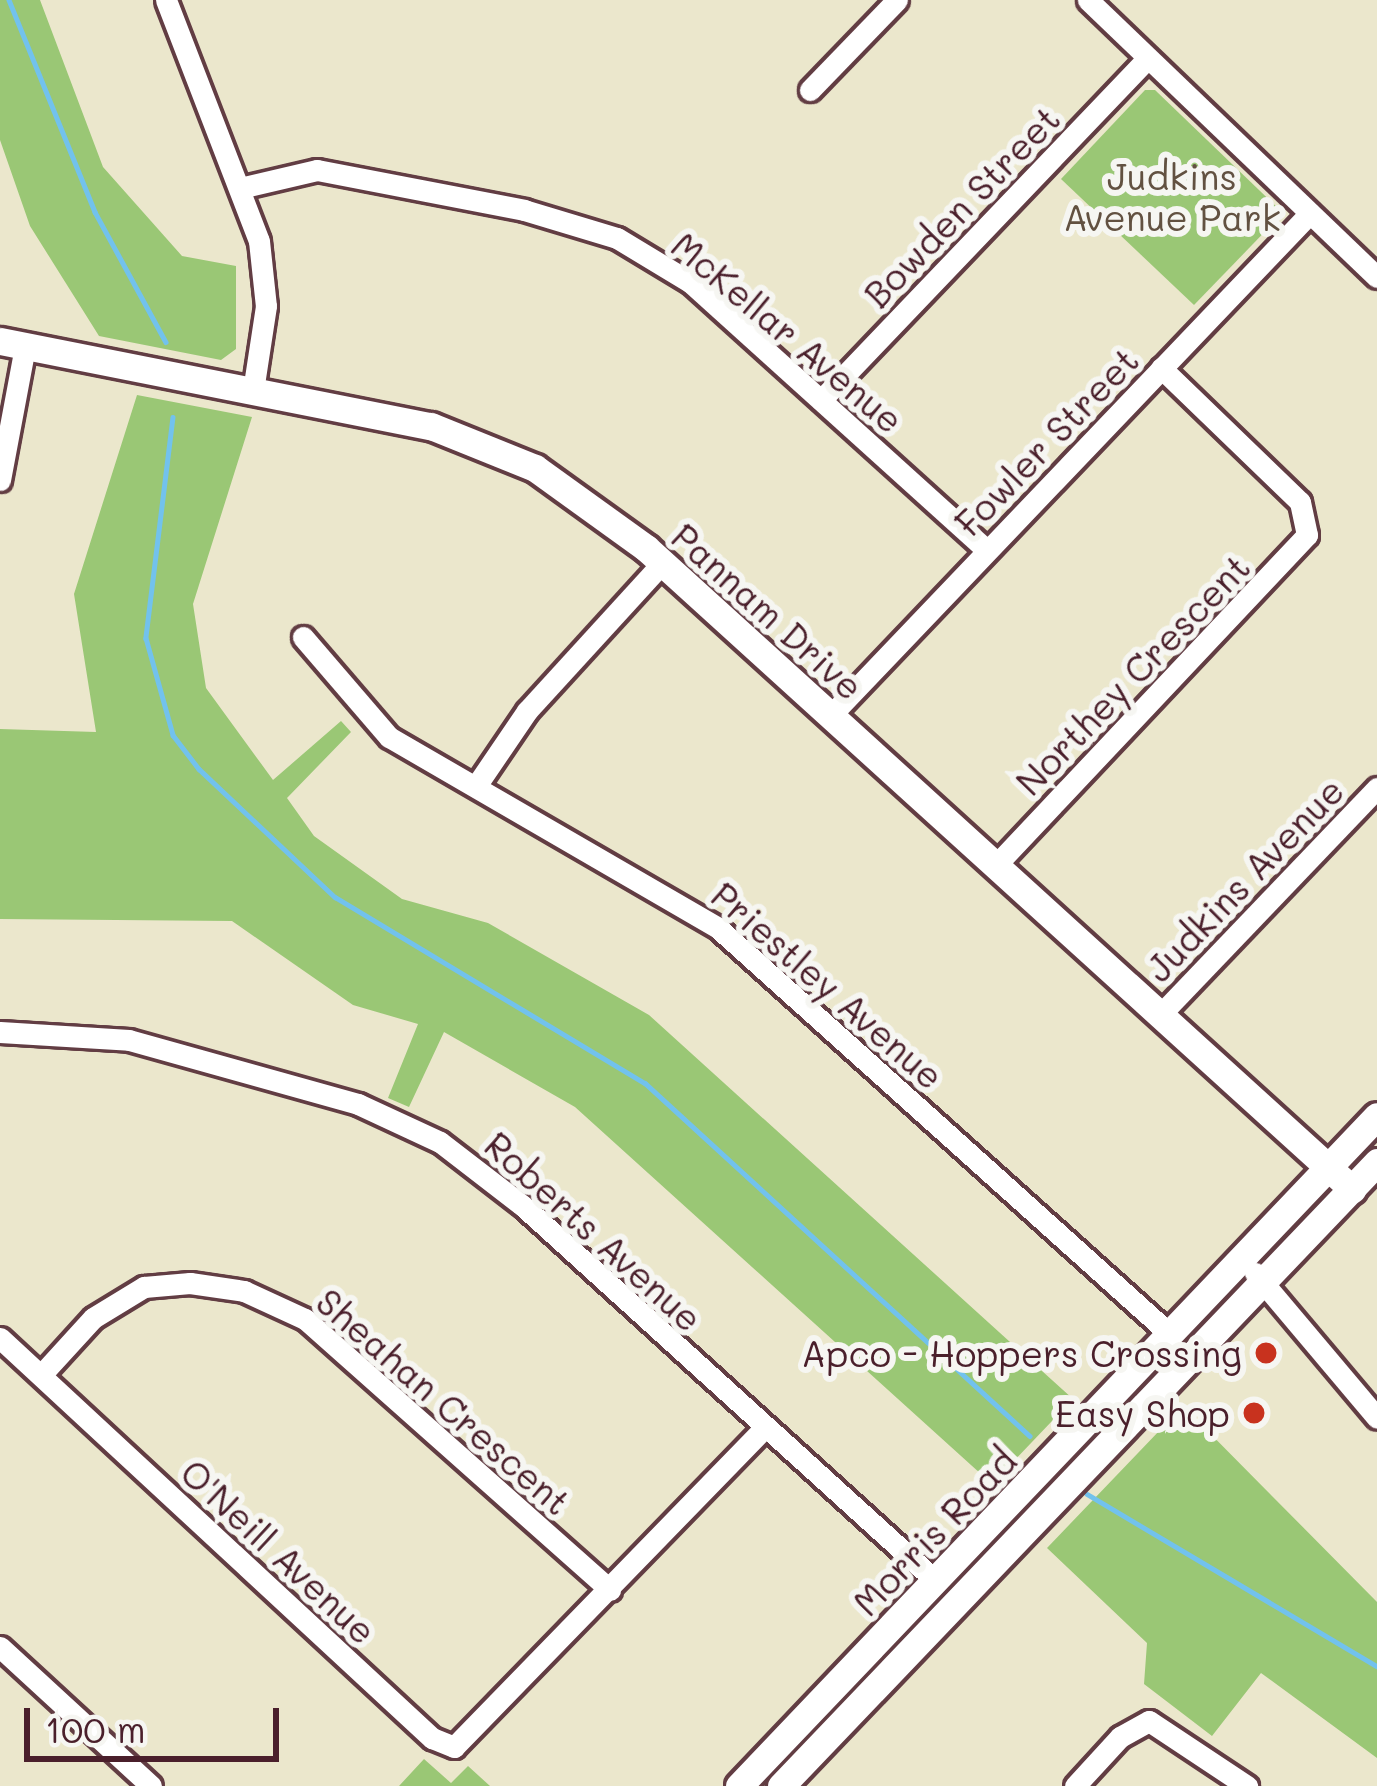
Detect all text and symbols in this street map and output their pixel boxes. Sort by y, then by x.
street label: Bowden Street [854,96,1068,316]
park label: Judkins Avenue Park [1063,153,1281,238]
street label: McKellar Avenue [664,223,912,441]
street label: Fowler Street [945,338,1147,544]
street label: Pannam Drive [664,514,872,708]
street label: Northey Crescent [1006,545,1258,803]
street label: Judkins Avenue [1136,768,1352,990]
street label: Priestley Avenue [703,873,953,1097]
street label: Roberts Avenue [477,1122,711,1340]
street label: Sheahan Crescent [308,1279,580,1523]
place label: Apco - Hoppers Crossing [801,1331,1242,1375]
marker: Apco - Hoppers Crossing [1253,1340,1279,1366]
place label: Easy Shop [1055,1391,1230,1435]
marker: Easy Shop [1241,1400,1267,1426]
street label: Morris Road [843,1438,1025,1624]
street label: O'Neill Avenue [173,1450,385,1652]
scale bar [30,1684,285,1758]
text: 100 m [45,1705,146,1752]

